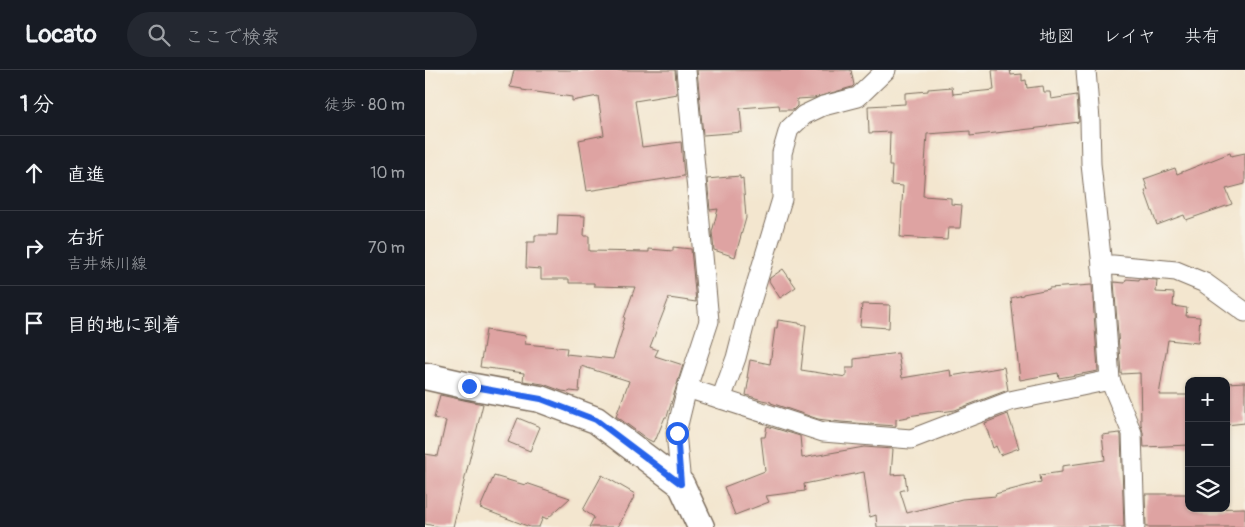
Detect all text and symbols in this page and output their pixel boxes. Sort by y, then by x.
search box [127,12,477,57]
text: Locato [25,20,97,49]
icon: search [145,21,173,49]
text: ここで検索 [185,25,280,49]
text: 地図 [1039,25,1075,48]
text: レイヤ [1103,25,1156,48]
text: 共有 [1184,25,1220,48]
text: 1 分 [20,91,54,118]
text: 徒歩 · 80 m [324,95,405,115]
icon: ahead [20,159,48,187]
text: 直進 [67,163,105,187]
text: 10 m [370,163,405,183]
text: 右折 [67,226,105,250]
icon: right [20,234,48,262]
text: 70 m [368,238,405,258]
text: 吉井妹川線 [67,254,147,274]
icon: arrive [20,309,48,337]
text: 目的地に到着 [67,313,181,337]
route end [458,375,481,398]
map controls [1185,377,1230,512]
button: + [1185,377,1230,422]
route start [666,422,689,445]
button: − [1185,422,1230,467]
button: layers [1185,467,1230,512]

